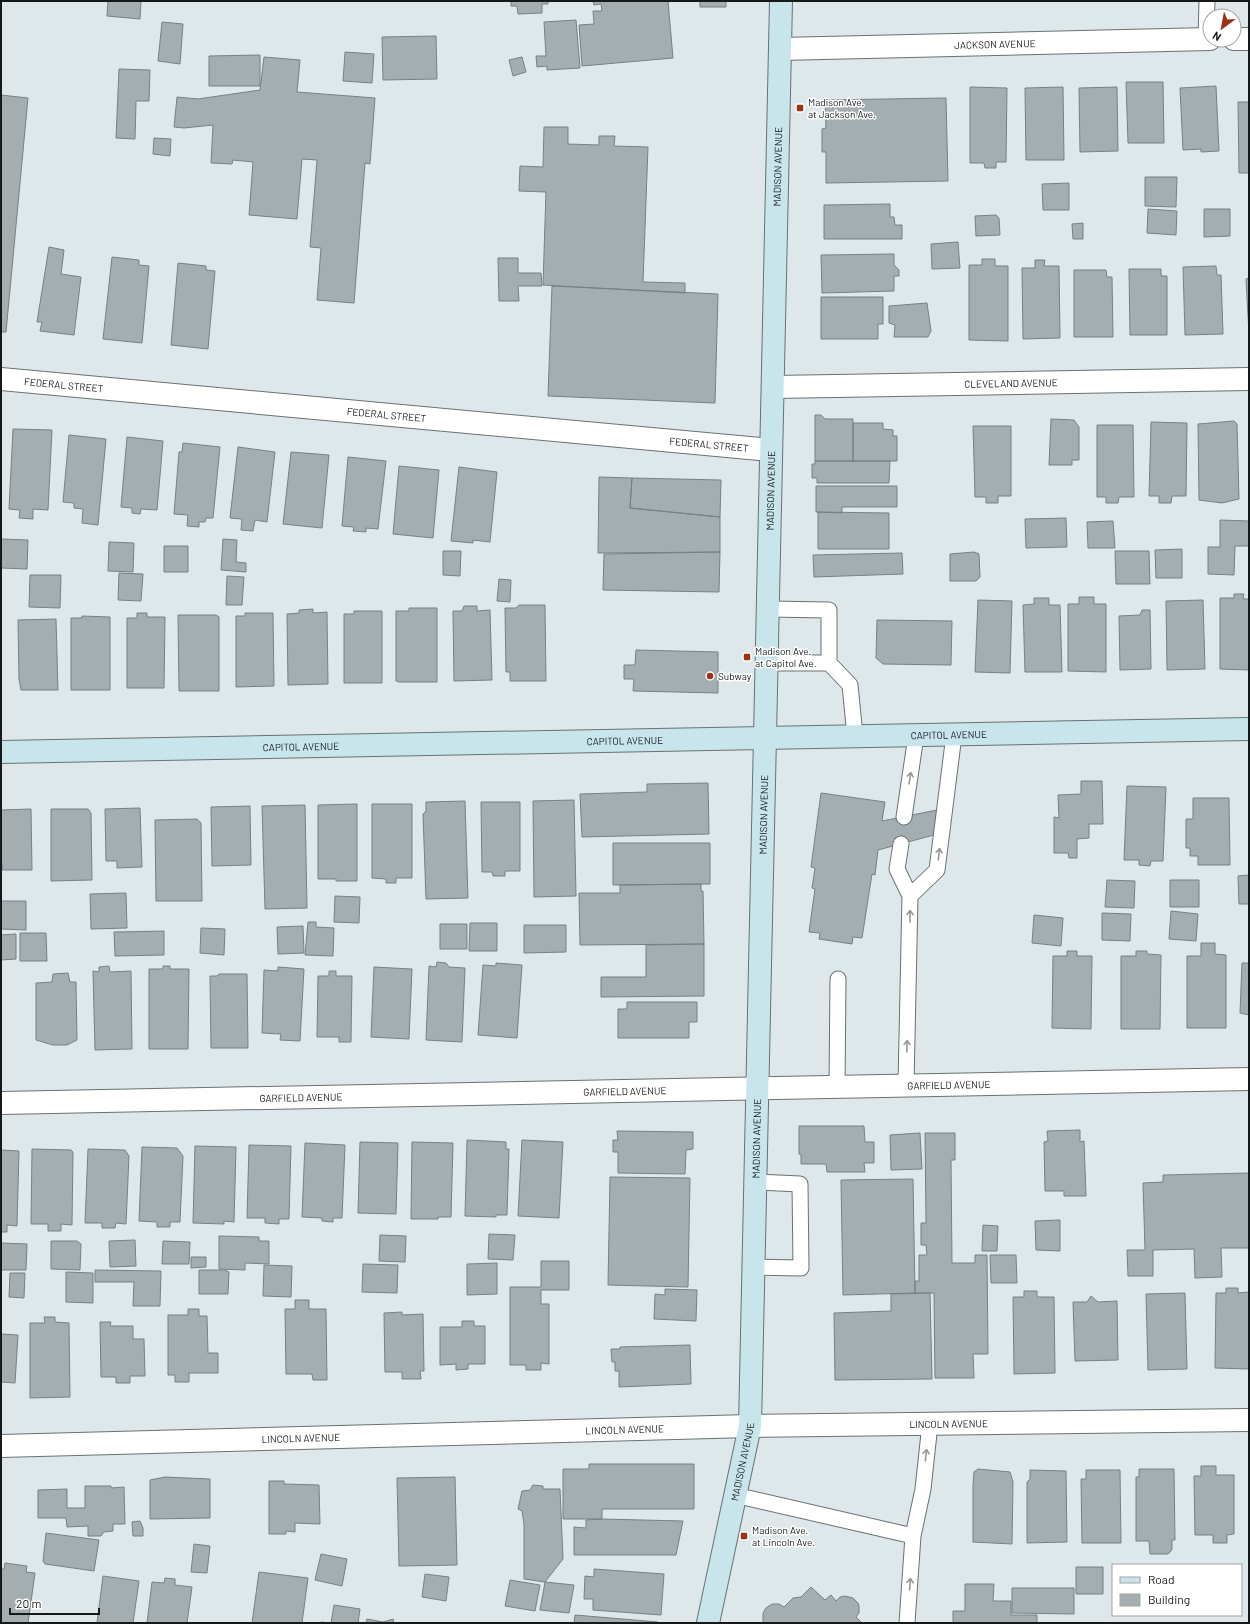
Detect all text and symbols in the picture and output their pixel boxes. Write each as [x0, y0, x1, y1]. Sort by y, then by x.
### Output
north arrow [1202, 8, 1242, 48]
text: N [1210, 29, 1223, 44]
street label: JACKSON AVENUE [954, 37, 1036, 51]
place label: Madison Ave. at Jackson Ave. [808, 96, 876, 120]
marker: Madison Ave. at Jackson Ave. [795, 103, 805, 113]
street label: MADISON AVENUE [771, 127, 784, 207]
street label: FEDERAL STREET [24, 375, 104, 394]
street label: CLEVELAND AVENUE [964, 376, 1058, 390]
street label: FEDERAL STREET [346, 405, 427, 424]
street label: FEDERAL STREET [669, 435, 749, 454]
street label: MADISON AVENUE [763, 451, 777, 531]
place label: Madison Ave. at Capitol Ave. [755, 645, 816, 669]
marker: Madison Ave. at Capitol Ave. [742, 652, 752, 662]
place label: Subway [718, 670, 752, 682]
marker: Subway [705, 671, 715, 681]
street label: CAPITOL AVENUE [910, 728, 987, 741]
street label: CAPITOL AVENUE [587, 734, 663, 747]
street label: CAPITOL AVENUE [263, 740, 339, 753]
one-way arrow [906, 772, 914, 785]
street label: MADISON AVENUE [756, 775, 770, 854]
one-way arrow [935, 848, 943, 861]
one-way arrow [906, 910, 914, 923]
one-way arrow [903, 1040, 911, 1053]
street label: GARFIELD AVENUE [907, 1078, 991, 1092]
street label: GARFIELD AVENUE [583, 1084, 667, 1098]
street label: GARFIELD AVENUE [259, 1090, 343, 1104]
street label: MADISON AVENUE [749, 1099, 763, 1178]
street label: LINCOLN AVENUE [909, 1417, 988, 1430]
street label: LINCOLN AVENUE [585, 1422, 664, 1436]
street label: MADISON AVENUE [728, 1423, 756, 1502]
street label: LINCOLN AVENUE [261, 1431, 340, 1445]
one-way arrow [923, 1449, 930, 1462]
place label: Madison Ave. at Lincoln Ave. [752, 1524, 815, 1548]
marker: Madison Ave. at Lincoln Ave. [739, 1531, 749, 1541]
legend [1112, 1564, 1242, 1616]
text: Road [1148, 1572, 1175, 1586]
one-way arrow [906, 1578, 913, 1591]
scale bar [10, 1590, 99, 1616]
text: Building [1148, 1592, 1190, 1606]
text: 20 m [16, 1596, 42, 1610]

